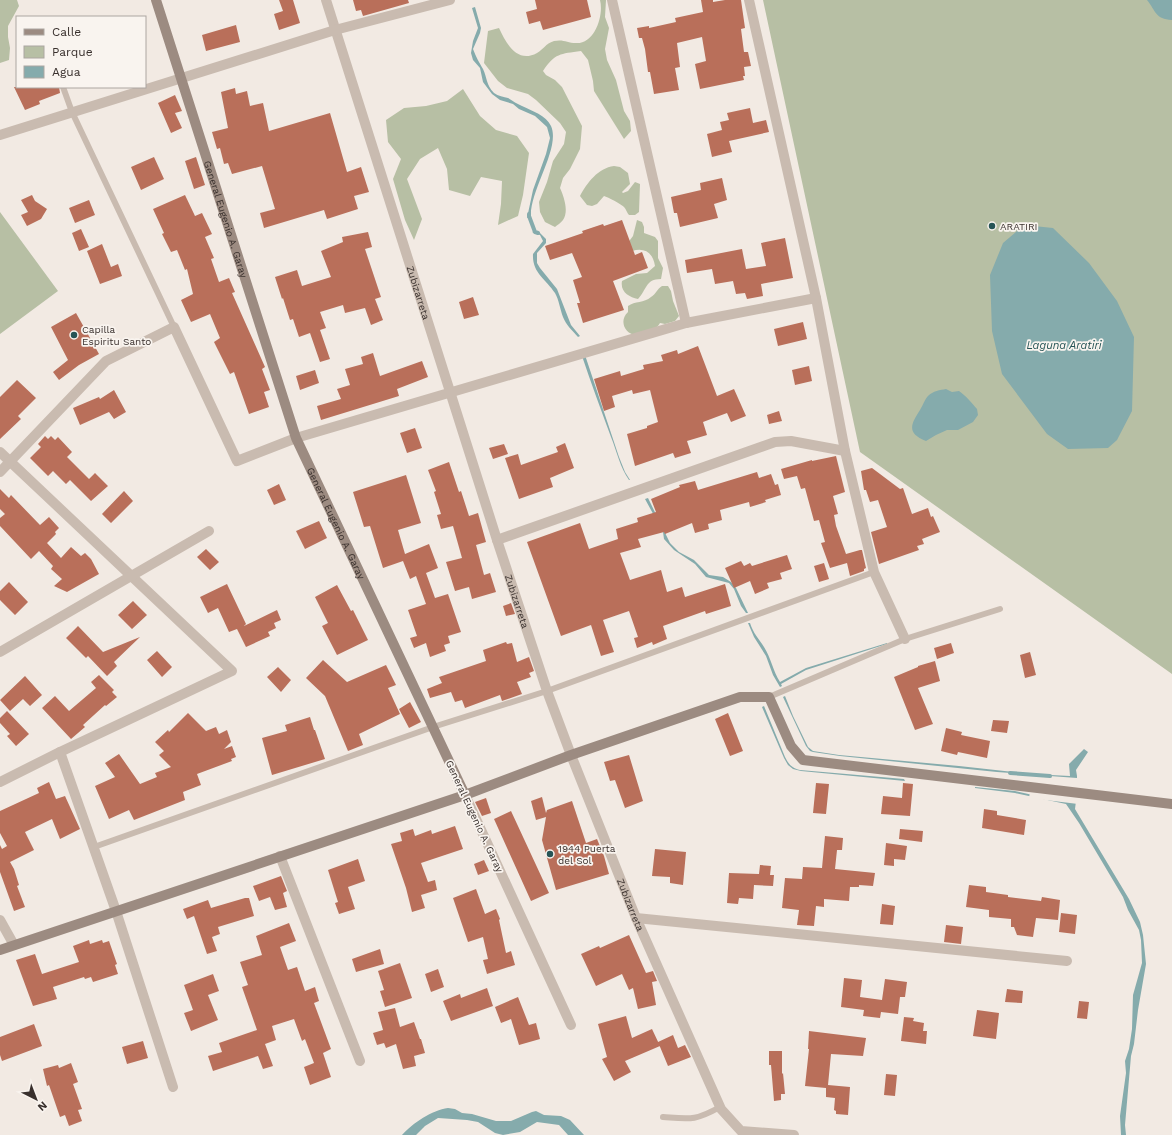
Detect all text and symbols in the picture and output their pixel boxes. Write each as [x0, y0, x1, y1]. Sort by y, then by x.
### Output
legend [16, 16, 146, 88]
text: Calle [52, 25, 81, 39]
text: Parque [52, 45, 93, 59]
text: Agua [52, 65, 81, 79]
street label: General Eugenio A. Garay [202, 159, 250, 280]
marker: ARATIRI [987, 221, 997, 231]
place label: ARATIRI [1000, 221, 1038, 232]
street label: Zubizarreta [405, 265, 432, 321]
place label: Capilla Espiritu Santo [82, 324, 151, 347]
marker: Capilla Espiritu Santo [69, 330, 79, 340]
water label: Laguna Aratiri [1026, 339, 1103, 352]
street label: General Eugenio A. Garay [305, 466, 367, 582]
street label: Zubizarreta [503, 573, 531, 630]
street label: General Eugenio A. Garay [444, 759, 506, 875]
place label: 1944 Puerta del Sol [558, 843, 616, 866]
marker: 1944 Puerta del Sol [545, 849, 555, 859]
street label: Zubizarreta [615, 877, 646, 933]
north arrow [16, 1079, 56, 1119]
text: N [35, 1099, 50, 1114]

